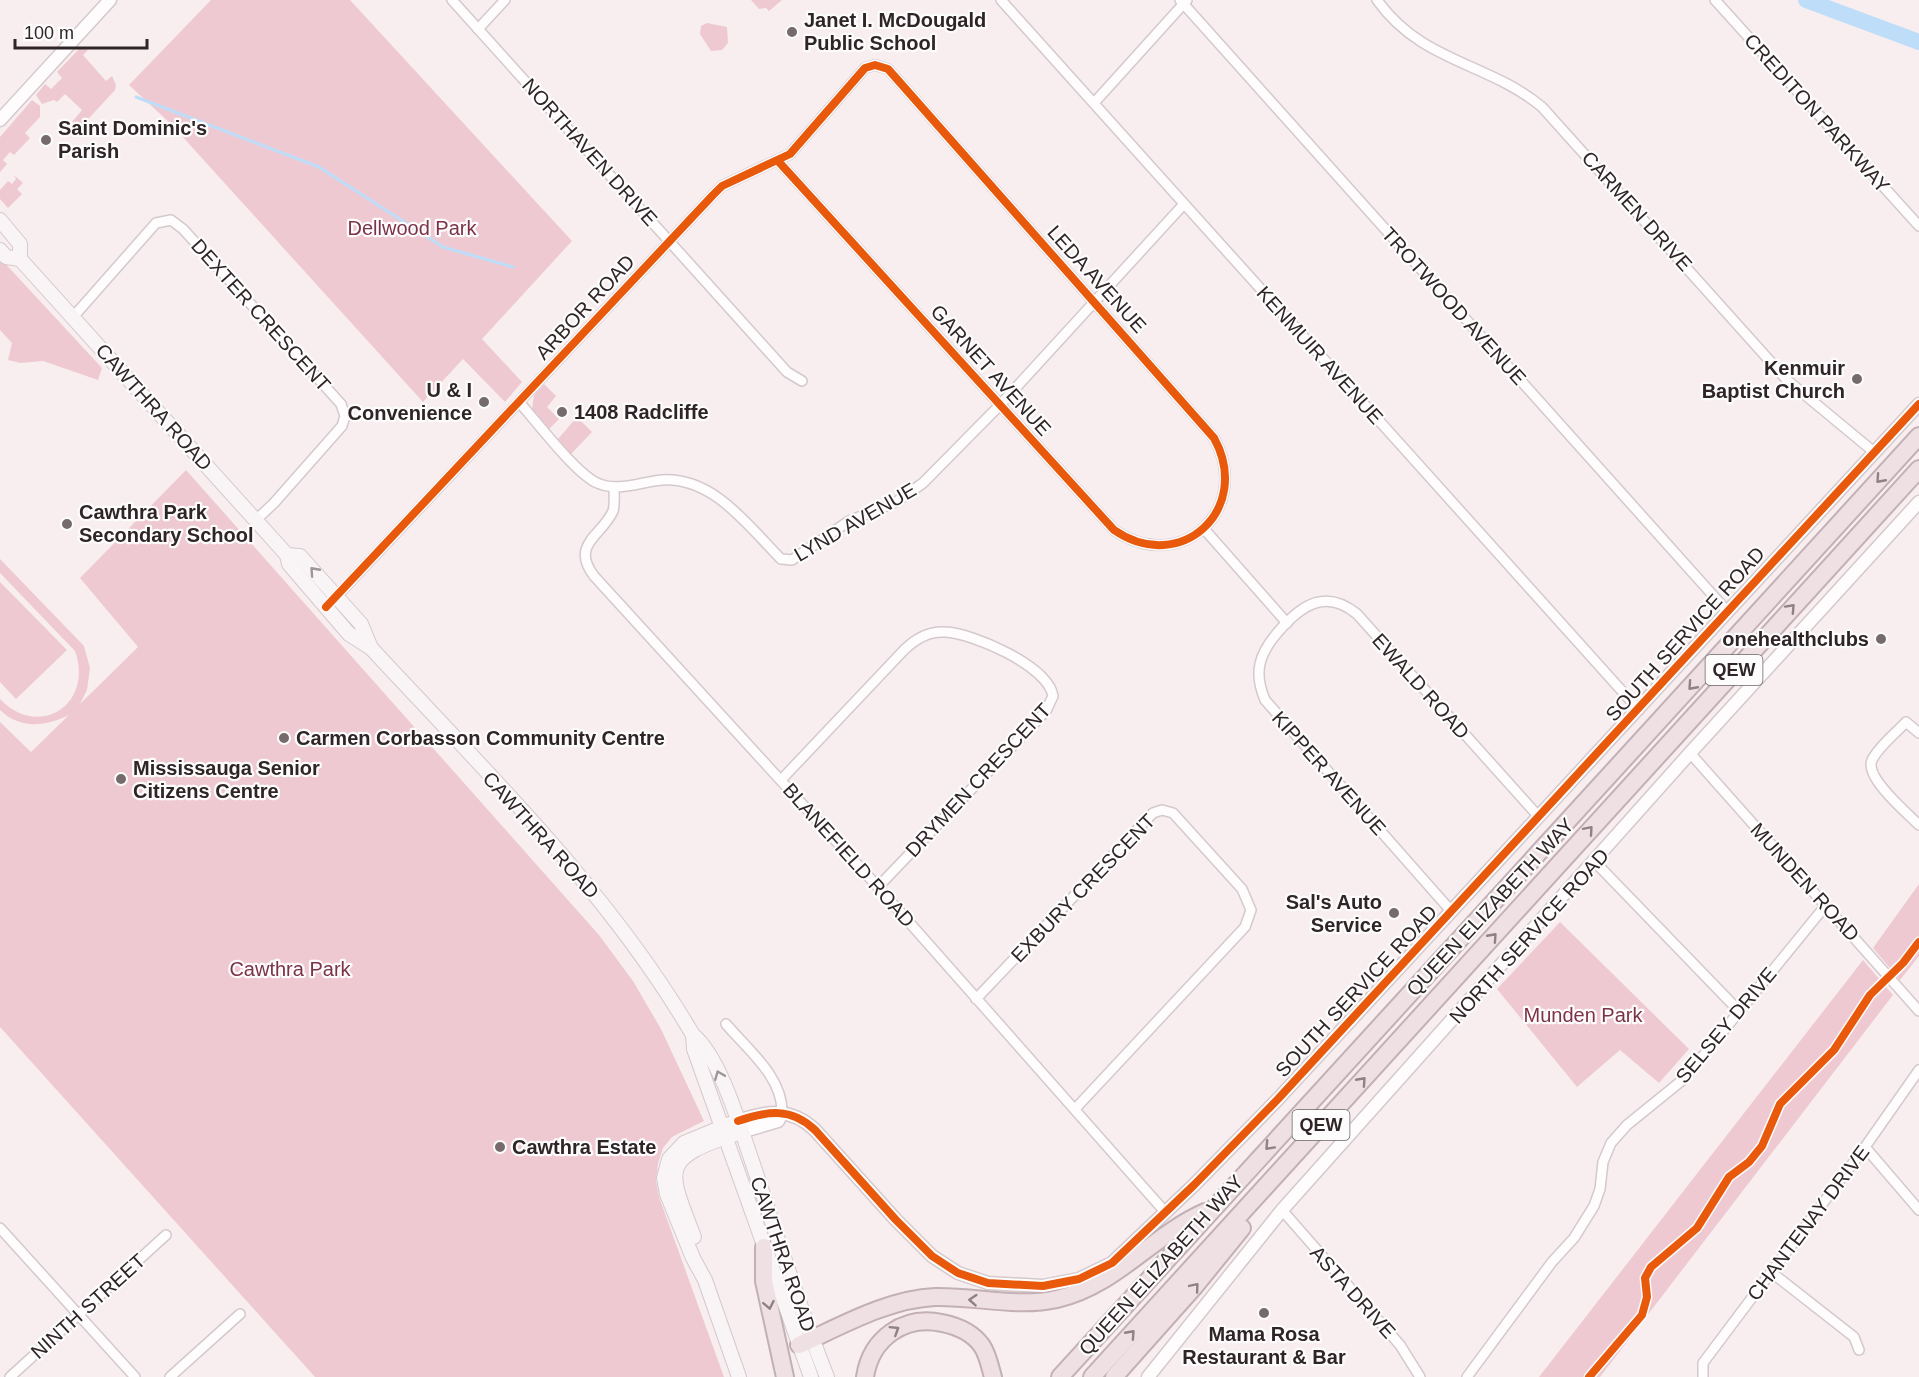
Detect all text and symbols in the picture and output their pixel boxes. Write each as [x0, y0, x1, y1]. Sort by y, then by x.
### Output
place label: Janet I. McDougald Public School [804, 9, 986, 54]
scale bar [15, 12, 147, 50]
text: 100 m [24, 23, 74, 43]
marker: Janet I. McDougald Public School [785, 25, 799, 39]
street label: CREDITON PARKWAY [1740, 29, 1894, 197]
street label: NORTHAVEN DRIVE [518, 74, 662, 230]
place label: Saint Dominic's Parish [58, 117, 207, 162]
marker: Saint Dominic's Parish [39, 133, 53, 147]
street label: CARMEN DRIVE [1578, 147, 1696, 275]
park label: Dellwood Park [348, 217, 477, 239]
street label: LEDA AVENUE [1043, 221, 1151, 337]
street label: TROTWOOD AVENUE [1378, 223, 1530, 389]
street label: DEXTER CRESCENT [187, 235, 335, 395]
street label: ARBOR ROAD [531, 250, 639, 364]
street label: KENMUIR AVENUE [1252, 282, 1388, 428]
street label: GARNET AVENUE [927, 300, 1055, 440]
street label: CAWTHRA ROAD [91, 339, 217, 475]
place label: Kenmuir Baptist Church [1702, 357, 1845, 402]
marker: Kenmuir Baptist Church [1850, 372, 1864, 386]
place label: U & I Convenience [348, 379, 472, 424]
marker: U & I Convenience [477, 395, 491, 409]
place label: 1408 Radcliffe [574, 401, 709, 423]
marker: 1408 Radcliffe [555, 405, 569, 419]
one-way arrow [1876, 472, 1887, 483]
street label: LYND AVENUE [790, 478, 920, 566]
place label: Cawthra Park Secondary School [79, 501, 254, 546]
marker: Cawthra Park Secondary School [60, 517, 74, 531]
street label: SOUTH SERVICE ROAD [1601, 543, 1769, 725]
one-way arrow [310, 567, 321, 578]
one-way arrow [1784, 604, 1795, 615]
place label: onehealthclubs [1722, 628, 1869, 650]
street label: EWALD ROAD [1368, 629, 1474, 743]
marker: onehealthclubs [1874, 632, 1888, 646]
road number: QEW [1706, 655, 1762, 685]
one-way arrow [1688, 679, 1699, 689]
street label: DRYMEN CRESCENT [901, 699, 1055, 861]
street label: KIPPER AVENUE [1268, 707, 1390, 839]
place label: Carmen Corbasson Community Centre [296, 727, 665, 749]
marker: Carmen Corbasson Community Centre [277, 731, 291, 745]
place label: Mississauga Senior Citizens Centre [133, 757, 320, 802]
street label: CAWTHRA ROAD [478, 767, 604, 903]
marker: Mississauga Senior Citizens Centre [114, 772, 128, 786]
street label: BLANEFIELD ROAD [779, 779, 919, 931]
street label: EXBURY CRESCENT [1007, 809, 1159, 967]
street label: QUEEN ELIZABETH WAY [1402, 814, 1578, 1000]
street label: MUNDEN ROAD [1746, 818, 1864, 946]
one-way arrow [1582, 826, 1593, 837]
street label: NORTH SERVICE ROAD [1445, 844, 1613, 1028]
place label: Sal's Auto Service [1286, 891, 1382, 936]
street label: SOUTH SERVICE ROAD [1271, 901, 1441, 1081]
marker: Sal's Auto Service [1387, 906, 1401, 920]
one-way arrow [1486, 933, 1497, 944]
park label: Cawthra Park [229, 958, 352, 980]
street label: SELSEY DRIVE [1671, 963, 1781, 1087]
park label: Munden Park [1524, 1004, 1643, 1026]
one-way arrow [714, 1071, 726, 1082]
one-way arrow [1355, 1077, 1366, 1088]
road number: QEW [1292, 1110, 1350, 1140]
place label: Cawthra Estate [512, 1136, 657, 1158]
one-way arrow [1266, 1139, 1277, 1150]
marker: Cawthra Estate [493, 1140, 507, 1154]
street label: CHANTENAY DRIVE [1743, 1141, 1873, 1305]
street label: QUEEN ELIZABETH WAY [1074, 1171, 1248, 1359]
street label: CAWTHRA ROAD [746, 1174, 820, 1334]
street label: ASTA DRIVE [1306, 1241, 1400, 1343]
street label: NINTH STREET [27, 1249, 149, 1363]
one-way arrow [1188, 1283, 1199, 1294]
one-way arrow [968, 1294, 977, 1307]
one-way arrow [762, 1300, 775, 1310]
marker: Mama Rosa Restaurant & Bar [1257, 1306, 1271, 1320]
place label: Mama Rosa Restaurant & Bar [1182, 1323, 1346, 1368]
one-way arrow [889, 1325, 899, 1337]
one-way arrow [1124, 1330, 1135, 1340]

